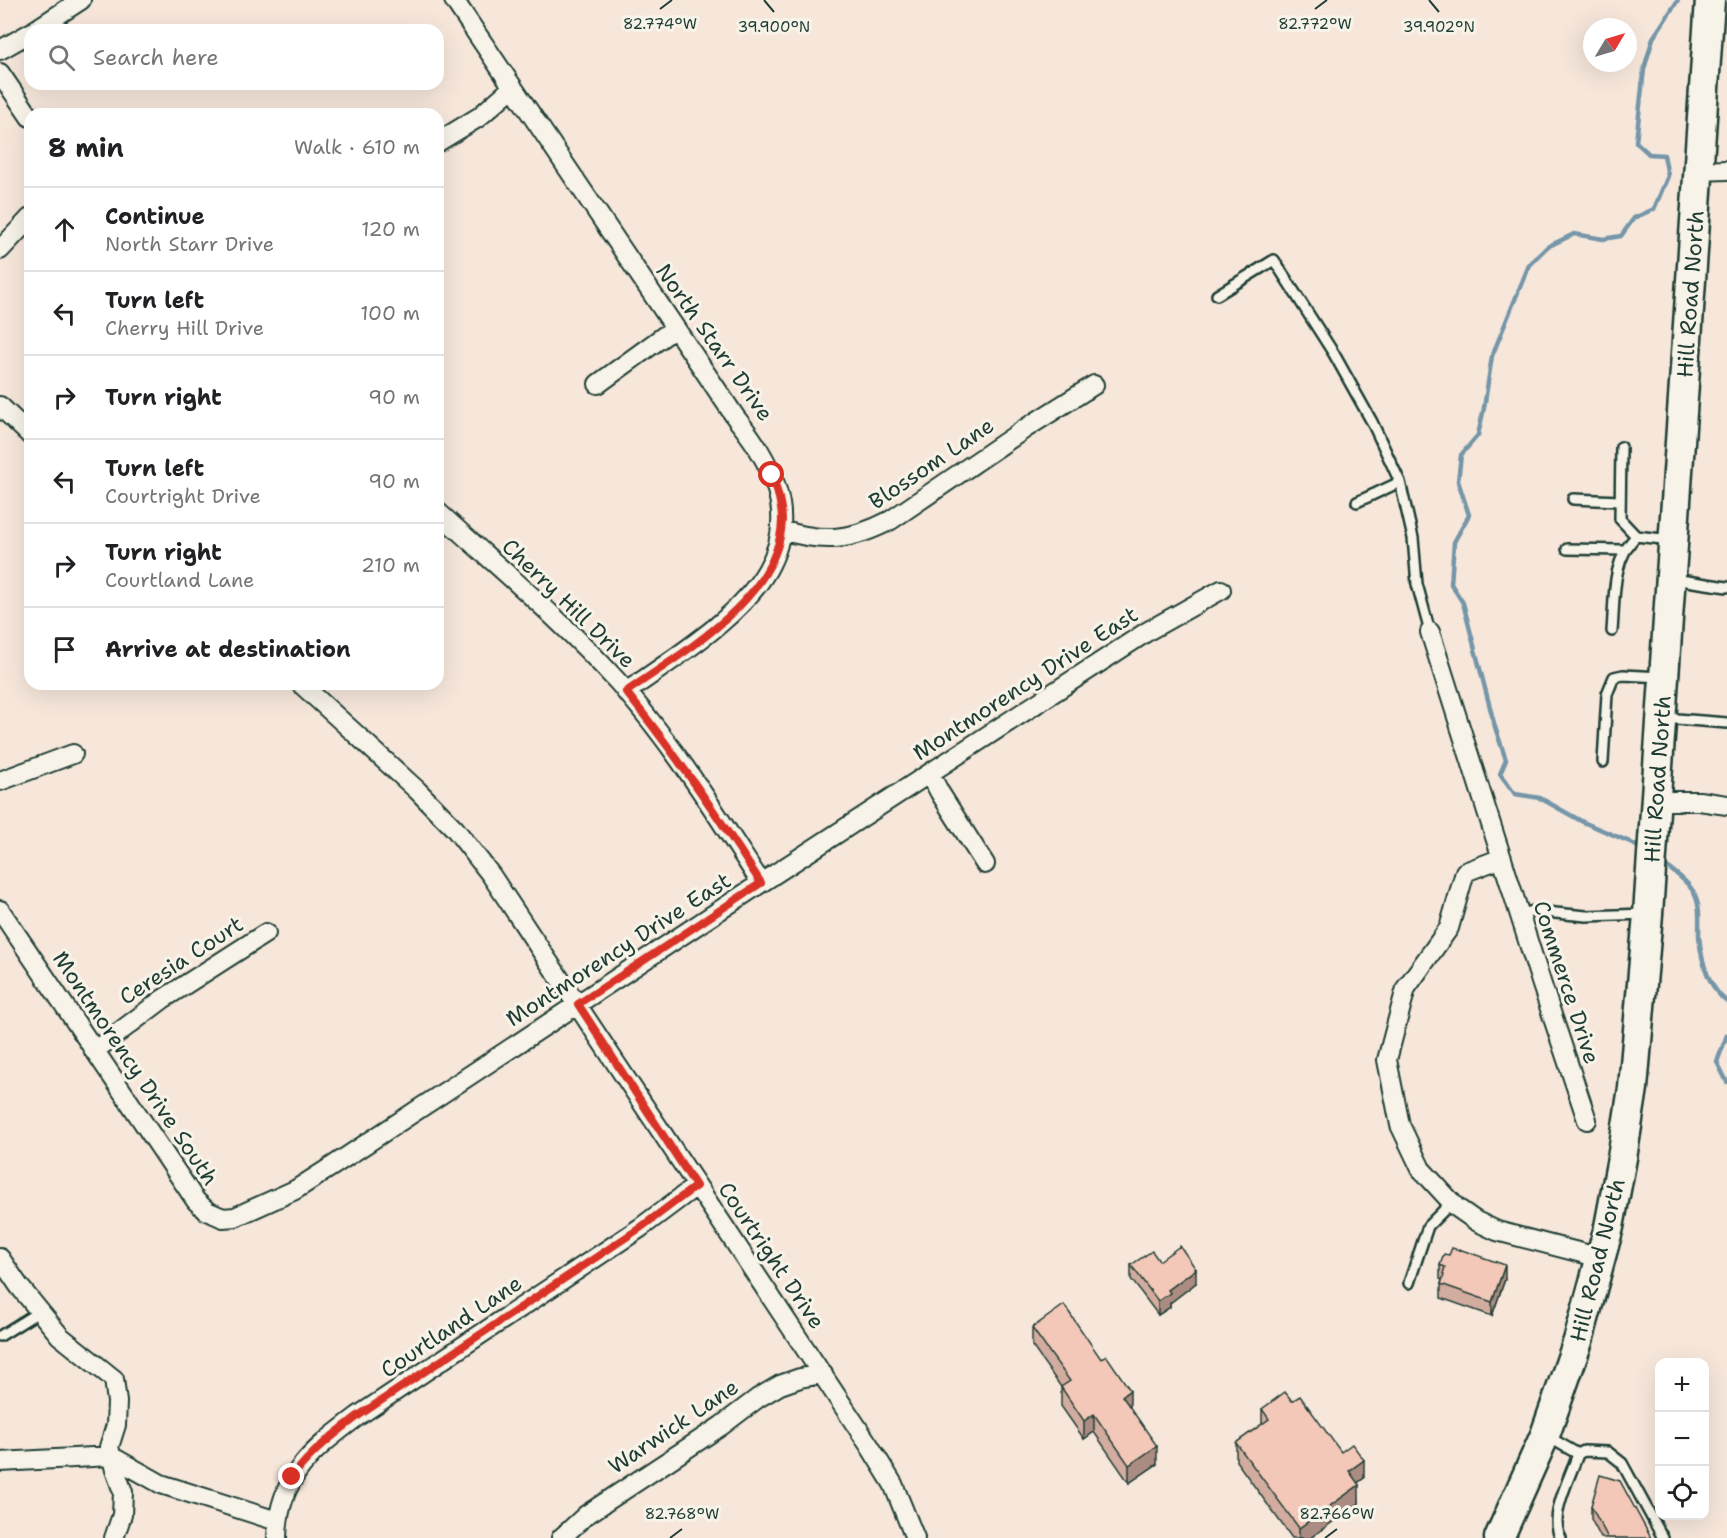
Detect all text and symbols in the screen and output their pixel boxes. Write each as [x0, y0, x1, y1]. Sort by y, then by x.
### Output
text: 82.774°W [623, 14, 697, 34]
text: 82.772°W [1278, 14, 1352, 34]
text: 39.900°N [738, 17, 810, 37]
text: 39.902°N [1403, 17, 1475, 37]
north arrow [1583, 18, 1637, 72]
search box [24, 24, 444, 90]
icon: search [45, 41, 78, 74]
text: Search here [93, 43, 219, 72]
text: 8 min [48, 130, 124, 165]
text: Walk · 610 m [294, 134, 420, 160]
text: Continue [105, 202, 205, 231]
street label: Hill Road North [1670, 209, 1711, 379]
icon: ahead [48, 213, 81, 246]
text: 120 m [361, 216, 420, 242]
text: North Starr Drive [105, 231, 274, 257]
street label: North Starr Drive [649, 258, 780, 427]
text: Turn left [105, 286, 204, 315]
icon: left [48, 297, 81, 330]
text: 100 m [360, 300, 420, 326]
text: Cherry Hill Drive [105, 315, 264, 341]
icon: right [48, 381, 81, 414]
text: Turn right [105, 383, 222, 412]
text: 90 m [368, 384, 420, 410]
street label: Blossom Lane [863, 411, 999, 516]
text: Turn left [105, 454, 204, 483]
route start [758, 461, 784, 487]
icon: left [48, 465, 81, 498]
text: 90 m [368, 468, 420, 494]
text: Courtright Drive [105, 483, 261, 509]
street label: Cherry Hill Drive [496, 532, 642, 675]
text: Turn right [105, 538, 222, 567]
icon: right [48, 549, 81, 582]
text: 210 m [361, 552, 420, 578]
text: Courtland Lane [105, 567, 254, 593]
street label: Montmorency Drive East [907, 600, 1143, 767]
icon: arrive [48, 633, 81, 666]
text: Arrive at destination [105, 635, 351, 664]
street label: Hill Road North [1637, 694, 1678, 864]
street label: Montmorency Drive East [500, 866, 736, 1033]
street label: Commerce Drive [1526, 897, 1607, 1067]
street label: Ceresia Court [114, 910, 249, 1011]
street label: Montmorency Drive South [46, 946, 225, 1191]
street label: Hill Road North [1563, 1175, 1632, 1345]
street label: Courtright Drive [712, 1176, 832, 1334]
street label: Courtland Lane [375, 1268, 528, 1384]
map controls [1655, 1358, 1709, 1520]
button: + [1655, 1358, 1709, 1412]
street label: Warwick Lane [603, 1372, 744, 1481]
button: − [1655, 1412, 1709, 1466]
route end [278, 1463, 304, 1489]
button: locate [1655, 1466, 1709, 1520]
text: 82.768°W [645, 1504, 719, 1524]
text: 82.766°W [1300, 1504, 1374, 1524]

